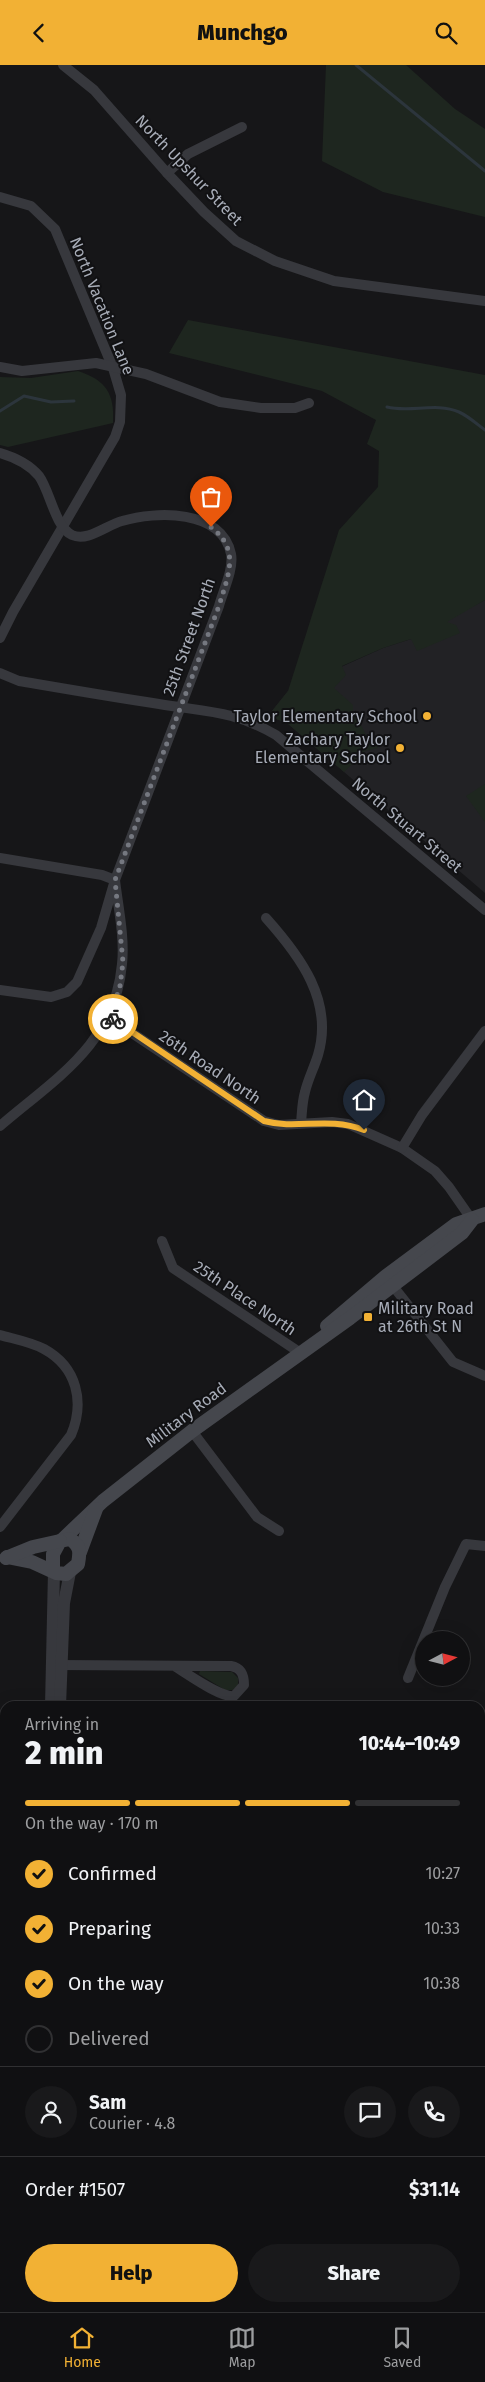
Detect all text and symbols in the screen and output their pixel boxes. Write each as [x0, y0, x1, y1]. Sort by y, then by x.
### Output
icon: back [25, 19, 53, 47]
text: Munchgo [197, 19, 288, 46]
icon: search [432, 19, 460, 47]
street label: North Upshur Street [131, 111, 247, 229]
street label: North Vacation Lane [66, 234, 138, 378]
pin [190, 476, 232, 527]
icon: bag [197, 483, 225, 511]
street label: 25th Street North [159, 575, 219, 699]
place label: Taylor Elementary School [233, 707, 417, 726]
marker: Taylor Elementary School [421, 710, 433, 722]
place label: Zachary Taylor Elementary School [255, 730, 391, 767]
marker: Zachary Taylor Elementary School [394, 742, 406, 754]
street label: North Stuart Street [348, 773, 466, 877]
courier [88, 994, 138, 1044]
icon: bike [99, 1005, 127, 1033]
street label: 26th Road North [156, 1026, 264, 1108]
pin [343, 1079, 385, 1130]
icon: home [350, 1086, 378, 1114]
street label: 25th Place North [190, 1257, 300, 1339]
place label: Military Road at 26th St N [378, 1299, 474, 1336]
marker: Military Road at 26th St N [362, 1311, 374, 1323]
street label: Military Road [142, 1379, 230, 1451]
north arrow [415, 1631, 470, 1686]
map controls [415, 1631, 470, 1686]
text: Arriving in [25, 1715, 99, 1734]
text: 10:44–10:49 [359, 1732, 460, 1755]
text: 2 min [25, 1734, 103, 1772]
text: On the way · 170 m [25, 1814, 158, 1833]
icon: check [25, 1860, 53, 1888]
text: Confirmed [68, 1862, 157, 1885]
text: 10:27 [425, 1864, 460, 1883]
icon: check [25, 1915, 53, 1943]
text: Preparing [68, 1917, 151, 1940]
text: 10:33 [424, 1919, 460, 1938]
icon: check [25, 1970, 53, 1998]
text: On the way [68, 1972, 164, 1995]
text: 10:38 [423, 1974, 460, 1993]
text: Delivered [68, 2027, 150, 2050]
button: person [25, 2086, 77, 2138]
button: chat [344, 2086, 396, 2138]
button: phone [408, 2086, 460, 2138]
text: Sam [89, 2091, 126, 2114]
text: Courier · 4.8 [89, 2114, 175, 2133]
text: Order #1507 [25, 2178, 125, 2201]
text: $31.14 [409, 2178, 460, 2201]
button: Help [25, 2244, 238, 2302]
button: Share [248, 2244, 460, 2302]
tab: Home [64, 2324, 101, 2371]
tab: Map [228, 2324, 256, 2371]
tab: Saved [383, 2324, 421, 2371]

